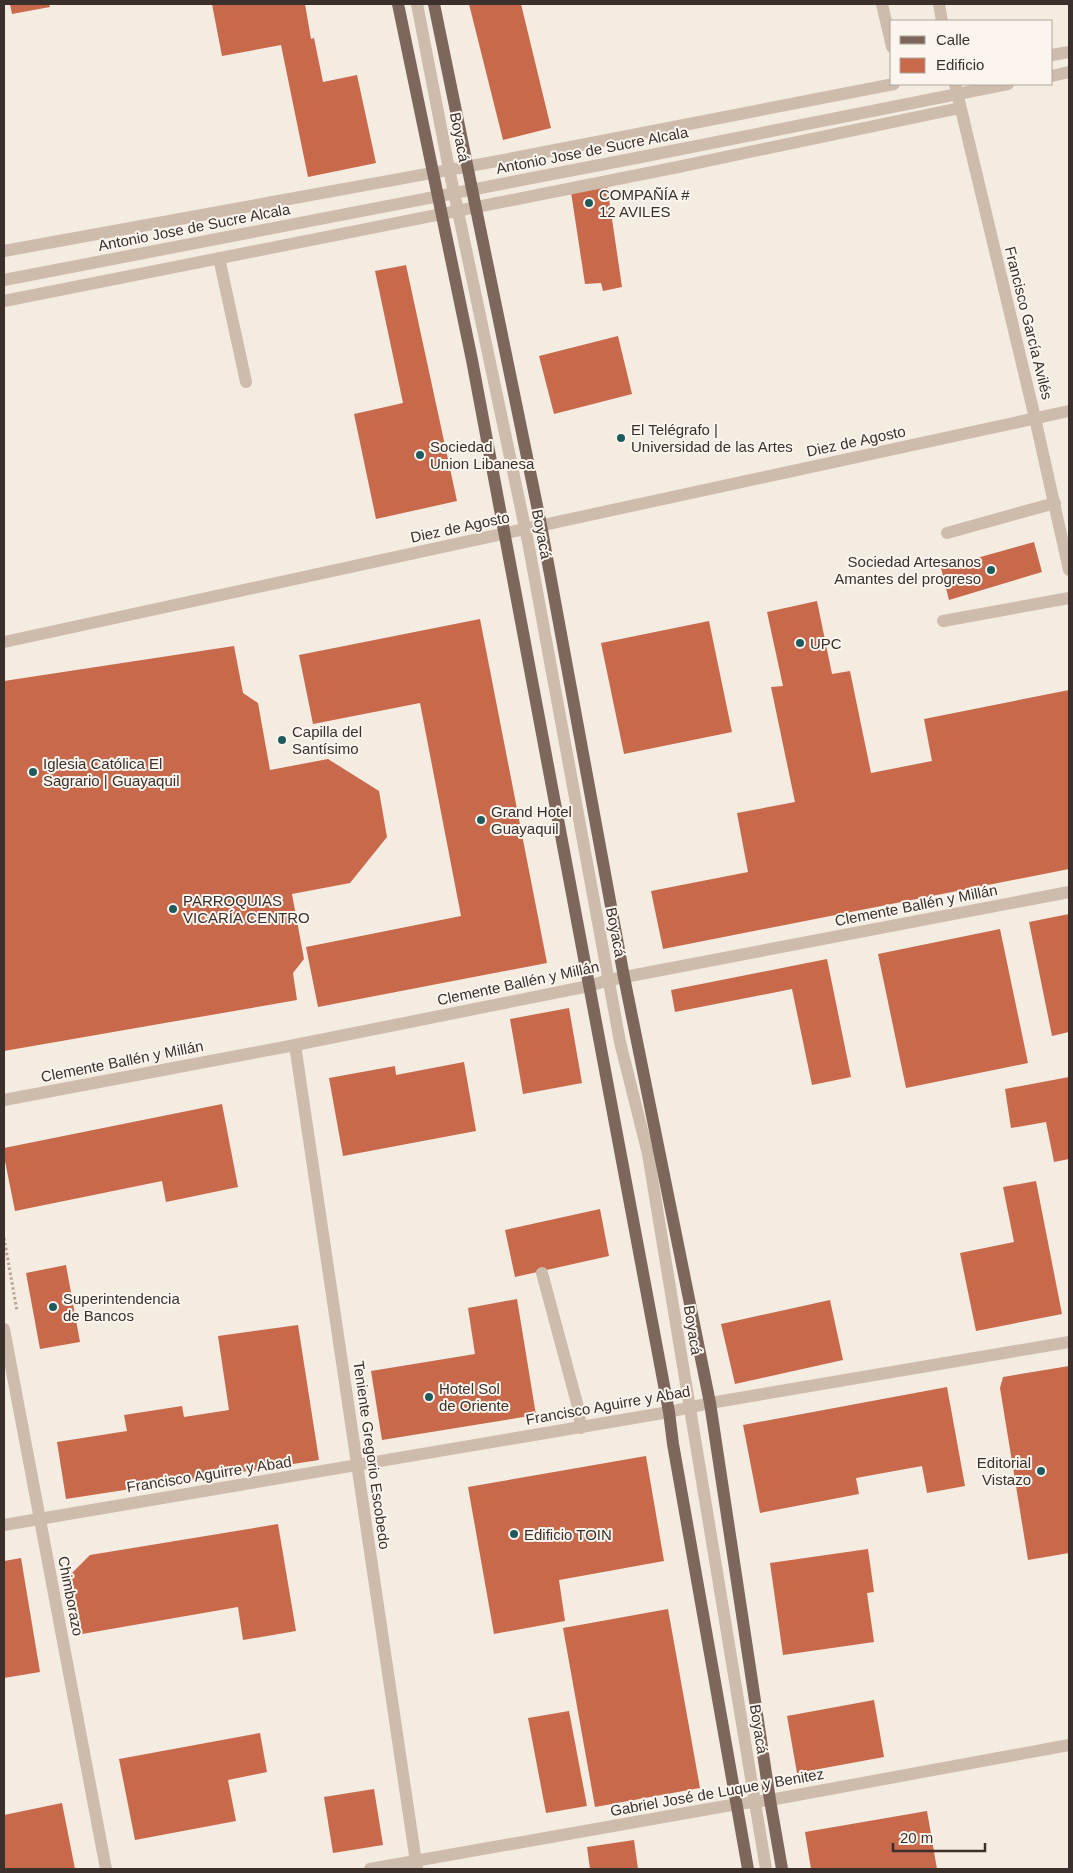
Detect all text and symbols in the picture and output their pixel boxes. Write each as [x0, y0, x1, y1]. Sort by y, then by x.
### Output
legend [890, 20, 1053, 85]
text: Calle [936, 31, 970, 48]
text: Edificio [936, 56, 984, 73]
street label: Boyacá [447, 111, 473, 164]
street label: Antonio Jose de Sucre Alcala [495, 123, 690, 177]
place label: COMPAÑÍA # 12 AVILES [599, 186, 690, 220]
marker: COMPAÑÍA # 12 AVILES [583, 197, 595, 209]
street label: Antonio Jose de Sucre Alcala [97, 200, 292, 254]
street label: Francisco García Avilés [1002, 245, 1056, 401]
place label: El Telégrafo | Universidad de las Artes [631, 421, 793, 455]
street label: Diez de Agosto [805, 422, 907, 460]
marker: El Telégrafo | Universidad de las Artes [615, 432, 627, 444]
place label: Sociedad Union Libanesa [430, 438, 535, 472]
marker: Sociedad Union Libanesa [414, 449, 426, 461]
street label: Diez de Agosto [409, 508, 511, 546]
street label: Boyacá [529, 508, 555, 561]
place label: Sociedad Artesanos Amantes del progreso [834, 553, 981, 587]
marker: Sociedad Artesanos Amantes del progreso [985, 564, 997, 576]
place label: UPC [810, 635, 842, 652]
marker: UPC [794, 637, 806, 649]
place label: Capilla del Santísimo [292, 723, 362, 757]
marker: Capilla del Santísimo [276, 734, 288, 746]
place label: Iglesia Católica El Sagrario | Guayaquil [43, 755, 179, 789]
marker: Iglesia Católica El Sagrario | Guayaquil [27, 766, 39, 778]
place label: Grand Hotel Guayaquil [491, 803, 572, 837]
marker: Grand Hotel Guayaquil [475, 814, 487, 826]
street label: Clemente Ballén y Millán [833, 881, 999, 929]
place label: PARROQUIAS VICARÍA CENTRO [183, 892, 310, 926]
marker: PARROQUIAS VICARÍA CENTRO [167, 903, 179, 915]
street label: Boyacá [603, 906, 629, 959]
street label: Clemente Ballén y Millán [435, 958, 601, 1008]
street label: Clemente Ballén y Millán [39, 1037, 205, 1085]
place label: Superintendencia de Bancos [63, 1290, 180, 1324]
marker: Superintendencia de Bancos [47, 1301, 59, 1313]
street label: Boyacá [681, 1304, 705, 1357]
street label: Teniente Gregorio Escobedo [350, 1360, 394, 1550]
place label: Hotel Sol de Oriente [439, 1380, 509, 1414]
street label: Francisco Aguirre y Abad [524, 1382, 692, 1428]
marker: Hotel Sol de Oriente [423, 1391, 435, 1403]
street label: Francisco Aguirre y Abad [125, 1453, 293, 1495]
place label: Editorial Vistazo [977, 1454, 1031, 1488]
marker: Editorial Vistazo [1035, 1465, 1047, 1477]
place label: Edificio TOIN [524, 1526, 612, 1543]
marker: Edificio TOIN [508, 1528, 520, 1540]
street label: Chimborazo [55, 1555, 87, 1637]
street label: Boyacá [747, 1703, 771, 1756]
street label: Gabriel José de Luque y Benitez [609, 1765, 825, 1819]
scale bar [893, 1820, 986, 1852]
text: 20 m [900, 1829, 933, 1846]

